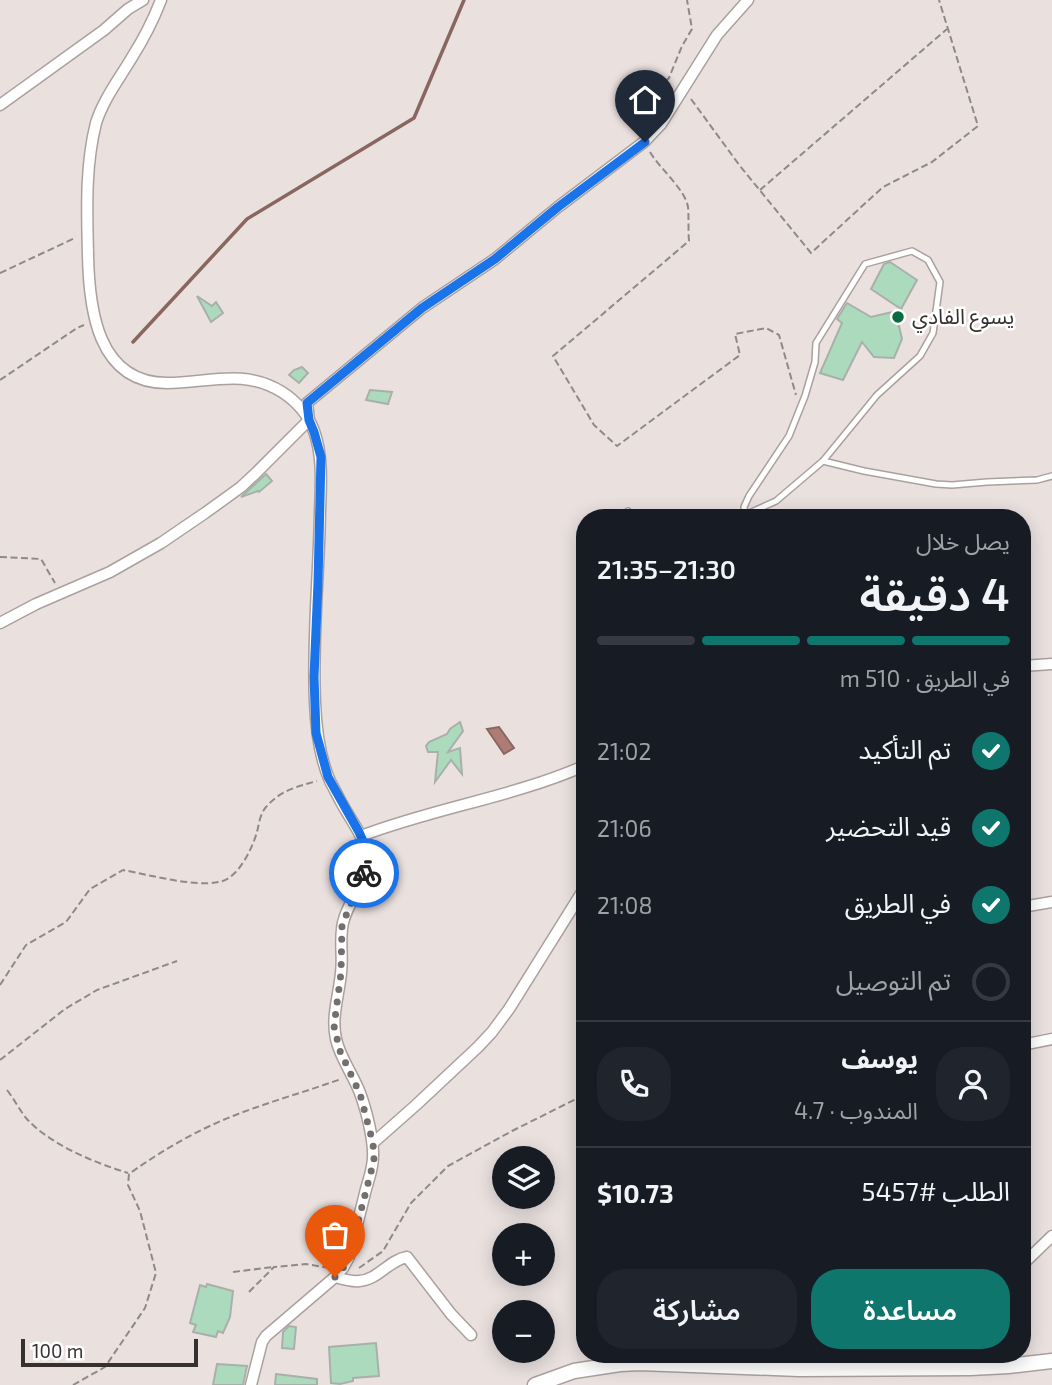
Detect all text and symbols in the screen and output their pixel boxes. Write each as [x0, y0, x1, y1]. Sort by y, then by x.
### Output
pin [615, 70, 675, 142]
icon: home [626, 81, 664, 119]
place label: يسوع الفادي [912, 303, 1014, 333]
marker: يسوع الفادي [890, 309, 906, 325]
text: يصل خلال [916, 527, 1010, 555]
text: 21:30–21:35 [597, 553, 736, 584]
text: 4 دقيقة [859, 565, 1010, 620]
text: في الطريق · 510 m [840, 664, 1010, 692]
icon: check [972, 732, 1010, 770]
text: تم التأكيد [858, 733, 951, 764]
text: 21:02 [597, 737, 651, 765]
icon: check [972, 809, 1010, 847]
text: قيد التحضير [826, 810, 951, 841]
text: 21:06 [597, 814, 652, 842]
courier [329, 838, 399, 908]
icon: bike [345, 854, 383, 892]
icon: check [972, 886, 1010, 924]
text: في الطريق [845, 887, 951, 918]
text: 21:08 [597, 891, 652, 919]
text: تم التوصيل [836, 964, 951, 995]
text: يوسف [841, 1042, 918, 1073]
button: phone [597, 1047, 671, 1121]
button: person [936, 1047, 1010, 1121]
text: المندوب · 4.7 [794, 1096, 918, 1124]
map controls [492, 1146, 555, 1363]
button: layers [492, 1146, 555, 1209]
text: الطلب #5457 [862, 1175, 1010, 1206]
text: $10.73 [597, 1177, 674, 1208]
pin [305, 1205, 365, 1277]
icon: bag [316, 1216, 354, 1254]
button: + [492, 1223, 555, 1286]
button: مشاركة [597, 1269, 797, 1349]
button: مساعدة [811, 1269, 1010, 1349]
button: − [492, 1300, 555, 1363]
scale bar [21, 1336, 198, 1368]
text: 100 m [32, 1339, 83, 1362]

